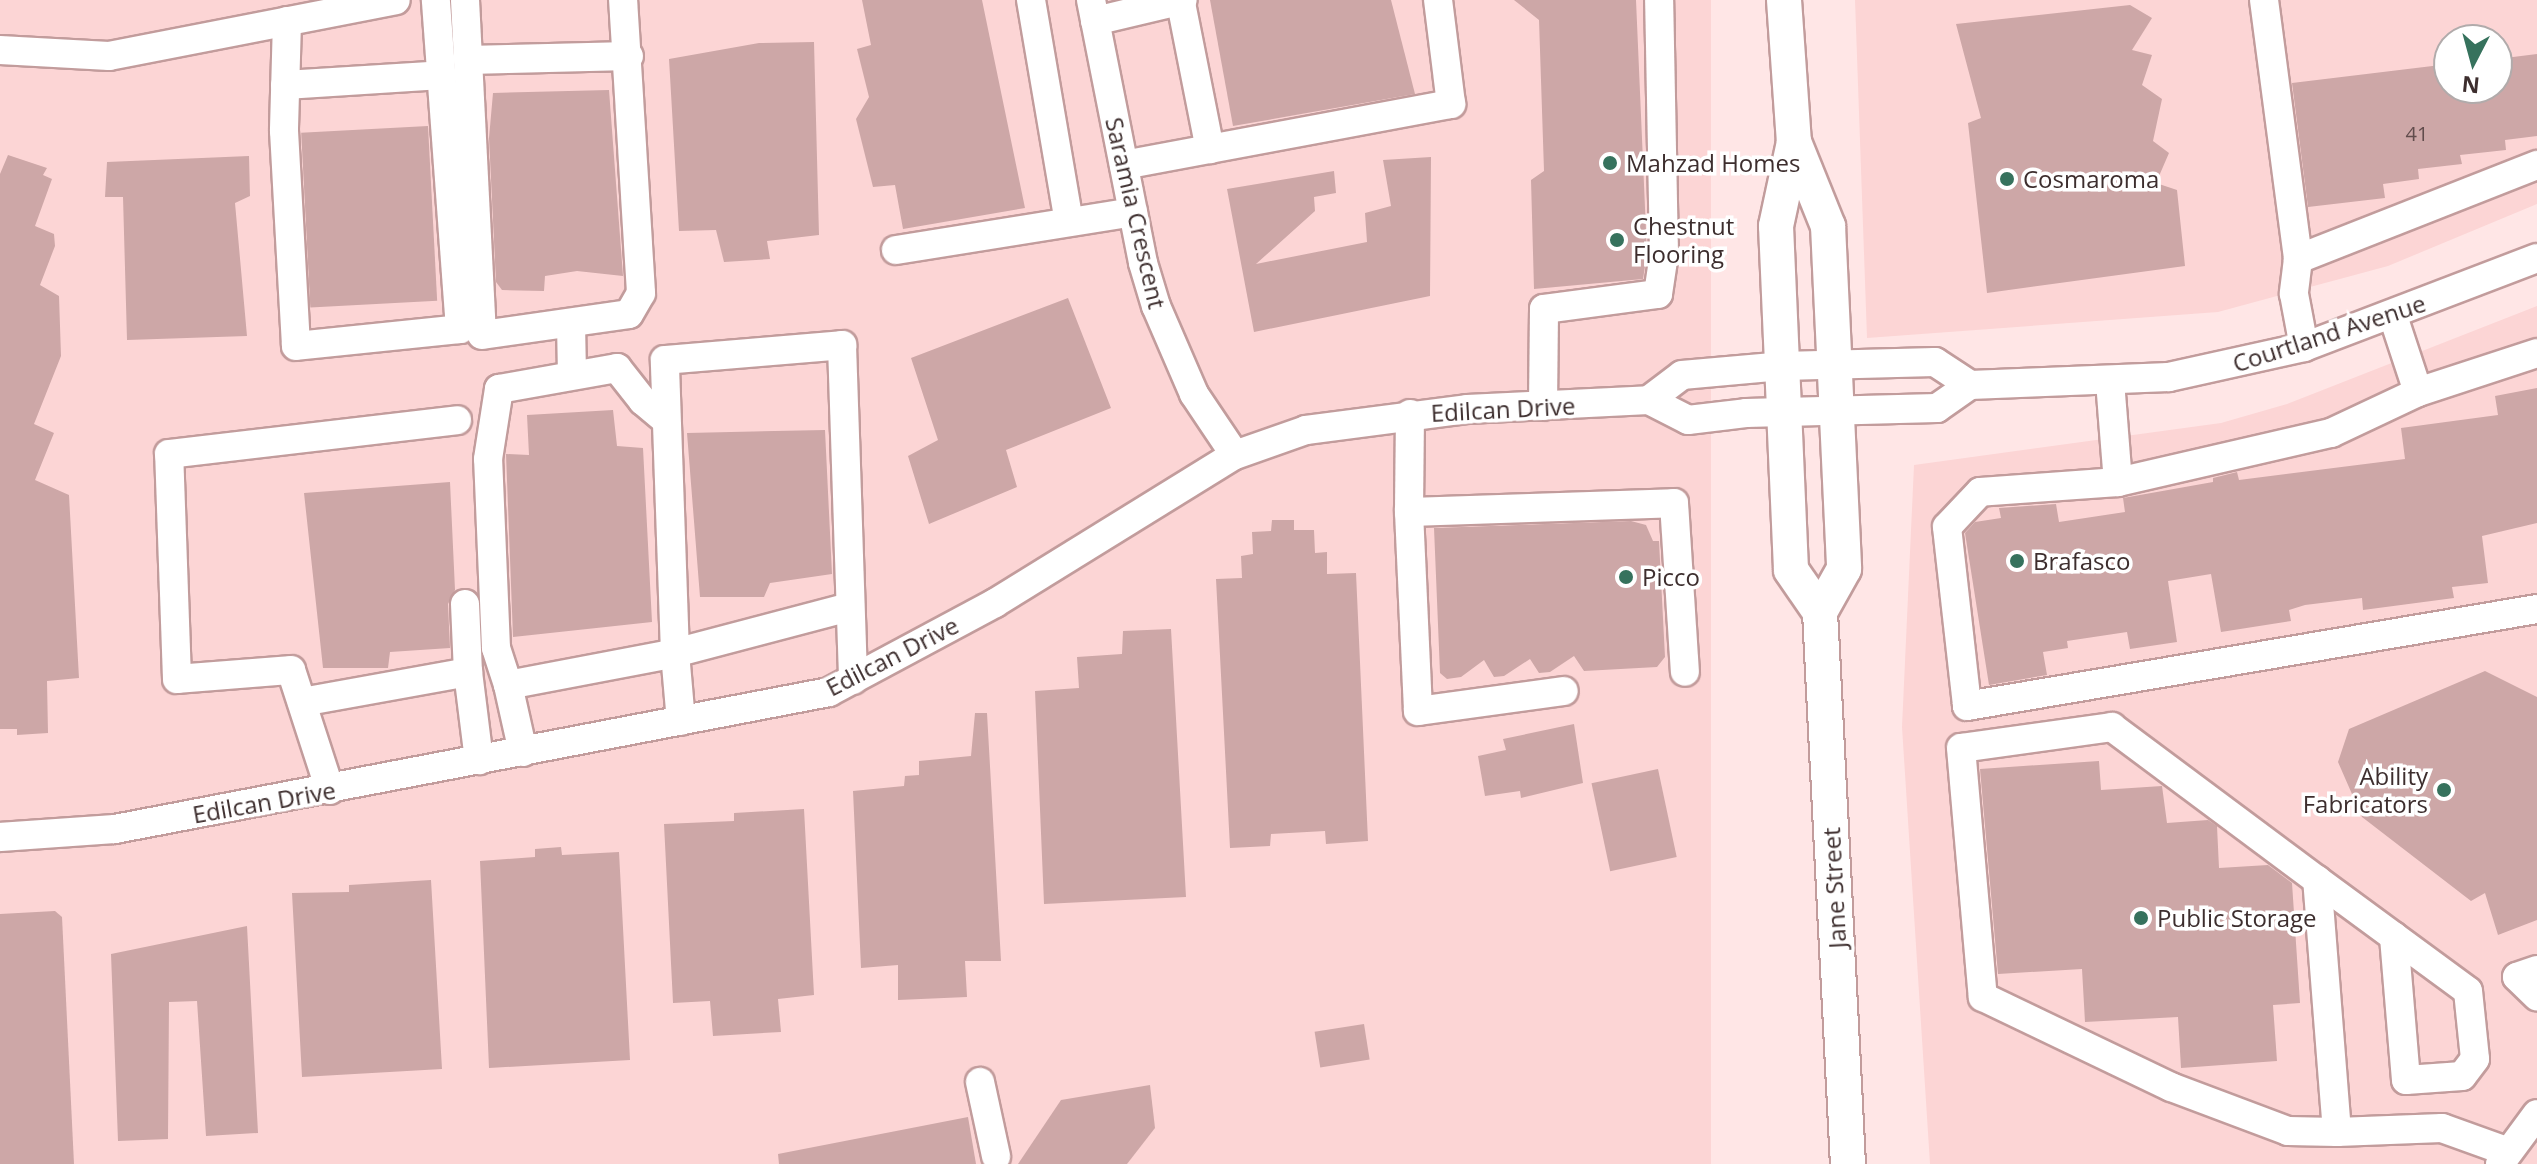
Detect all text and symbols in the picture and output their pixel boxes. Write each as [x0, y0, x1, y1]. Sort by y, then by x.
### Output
north arrow [2433, 24, 2513, 104]
text: N [2460, 70, 2481, 102]
street label: Saramia Crescent [1100, 114, 1172, 312]
house number: 41 [2406, 121, 2428, 145]
place label: Mahzad Homes [1626, 149, 1800, 177]
marker: Mahzad Homes [1601, 154, 1619, 172]
place label: Cosmaroma [2023, 165, 2159, 193]
marker: Cosmaroma [1998, 170, 2016, 188]
place label: Chestnut Flooring [1633, 212, 1734, 268]
marker: Chestnut Flooring [1608, 231, 1626, 249]
street label: Courtland Avenue [2229, 288, 2429, 378]
street label: Edilcan Drive [1430, 391, 1576, 427]
place label: Brafasco [2033, 547, 2130, 575]
marker: Brafasco [2008, 552, 2026, 570]
place label: Picco [1642, 563, 1700, 591]
marker: Picco [1617, 568, 1635, 586]
street label: Edilcan Drive [821, 610, 963, 702]
place label: Ability Fabricators [2303, 762, 2428, 818]
street label: Edilcan Drive [190, 775, 338, 829]
marker: Ability Fabricators [2435, 781, 2453, 799]
street label: Jane Street [1816, 827, 1852, 949]
place label: Public Storage [2157, 904, 2316, 932]
marker: Public Storage [2132, 909, 2150, 927]

